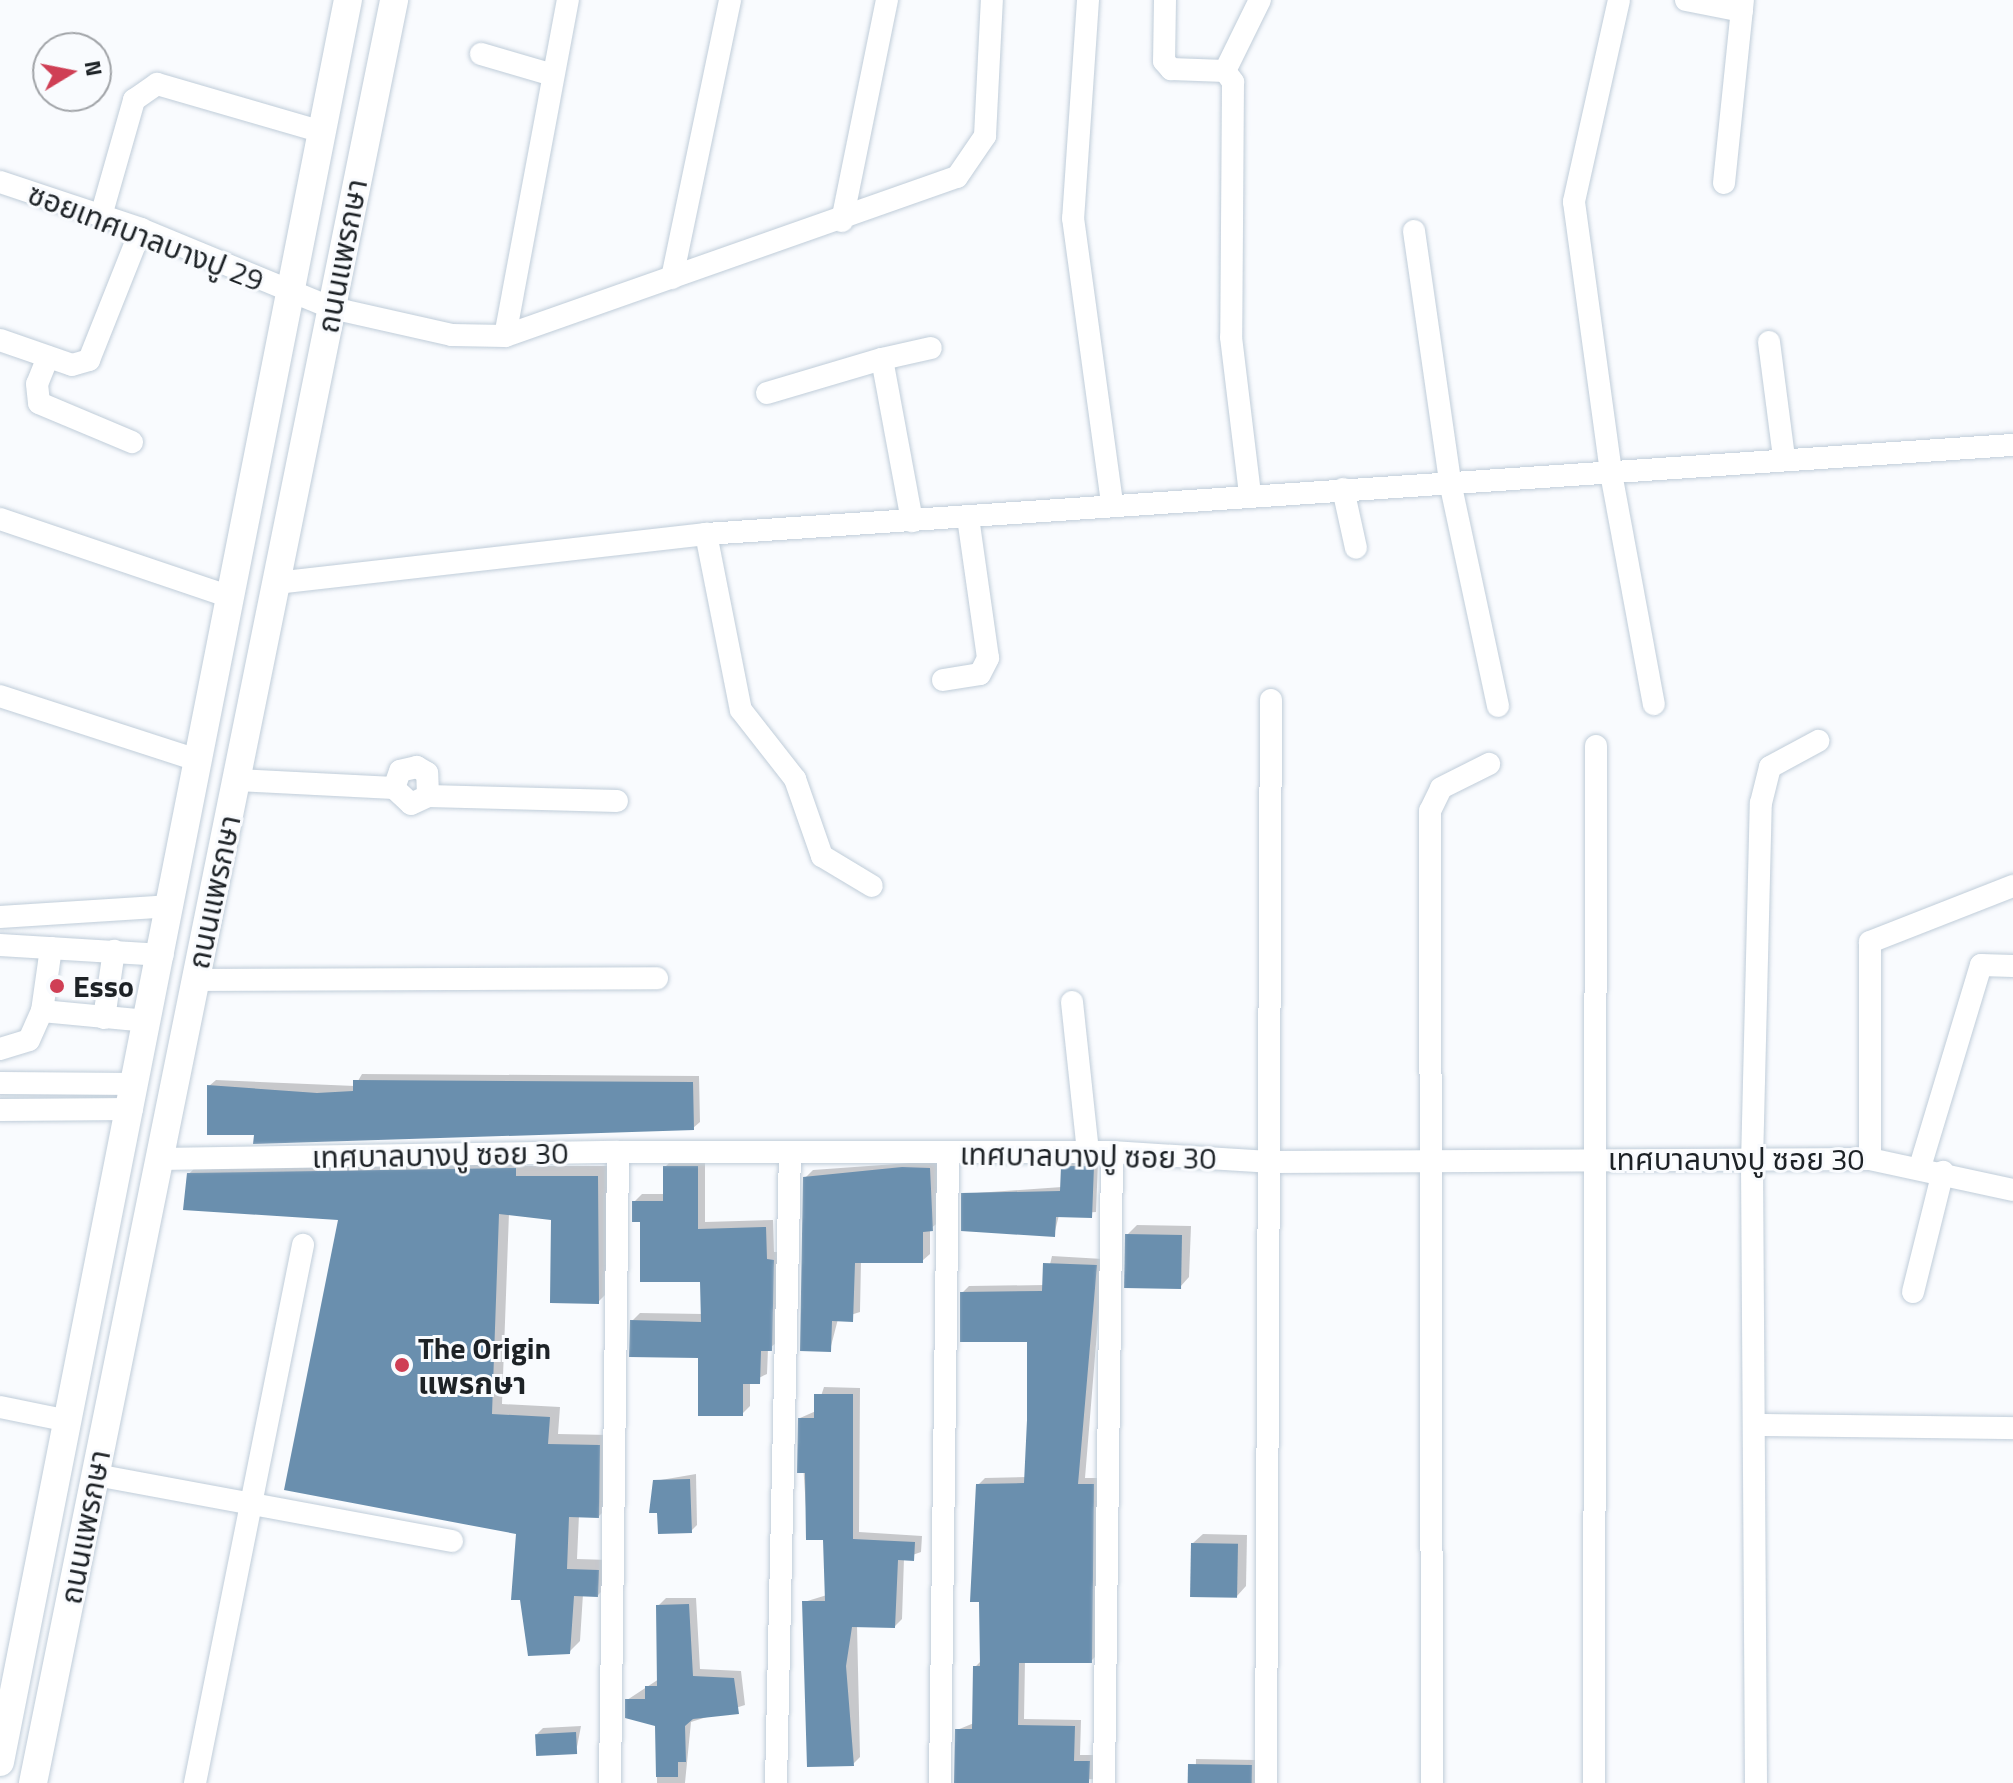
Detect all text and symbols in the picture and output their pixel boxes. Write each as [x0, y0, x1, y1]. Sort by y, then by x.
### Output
north arrow [32, 32, 112, 112]
text: N [76, 58, 112, 79]
street label: ซอยเทศบาลบางปู 29 [23, 175, 269, 299]
street label: ถนนแพรกษา [309, 176, 375, 336]
street label: ถนนแพรกษา [180, 812, 248, 972]
place label: Esso [73, 968, 134, 1004]
marker: Esso [48, 977, 66, 995]
street label: เทศบาลบางปู ซอย 30 [311, 1135, 569, 1175]
street label: เทศบาลบางปู ซอย 30 [959, 1136, 1217, 1176]
street label: เทศบาลบางปู ซอย 30 [1608, 1141, 1864, 1177]
place label: The Origin แพรกษา [418, 1330, 551, 1400]
marker: The Origin แพรกษา [393, 1356, 411, 1374]
street label: ถนนแพรกษา [52, 1447, 118, 1607]

